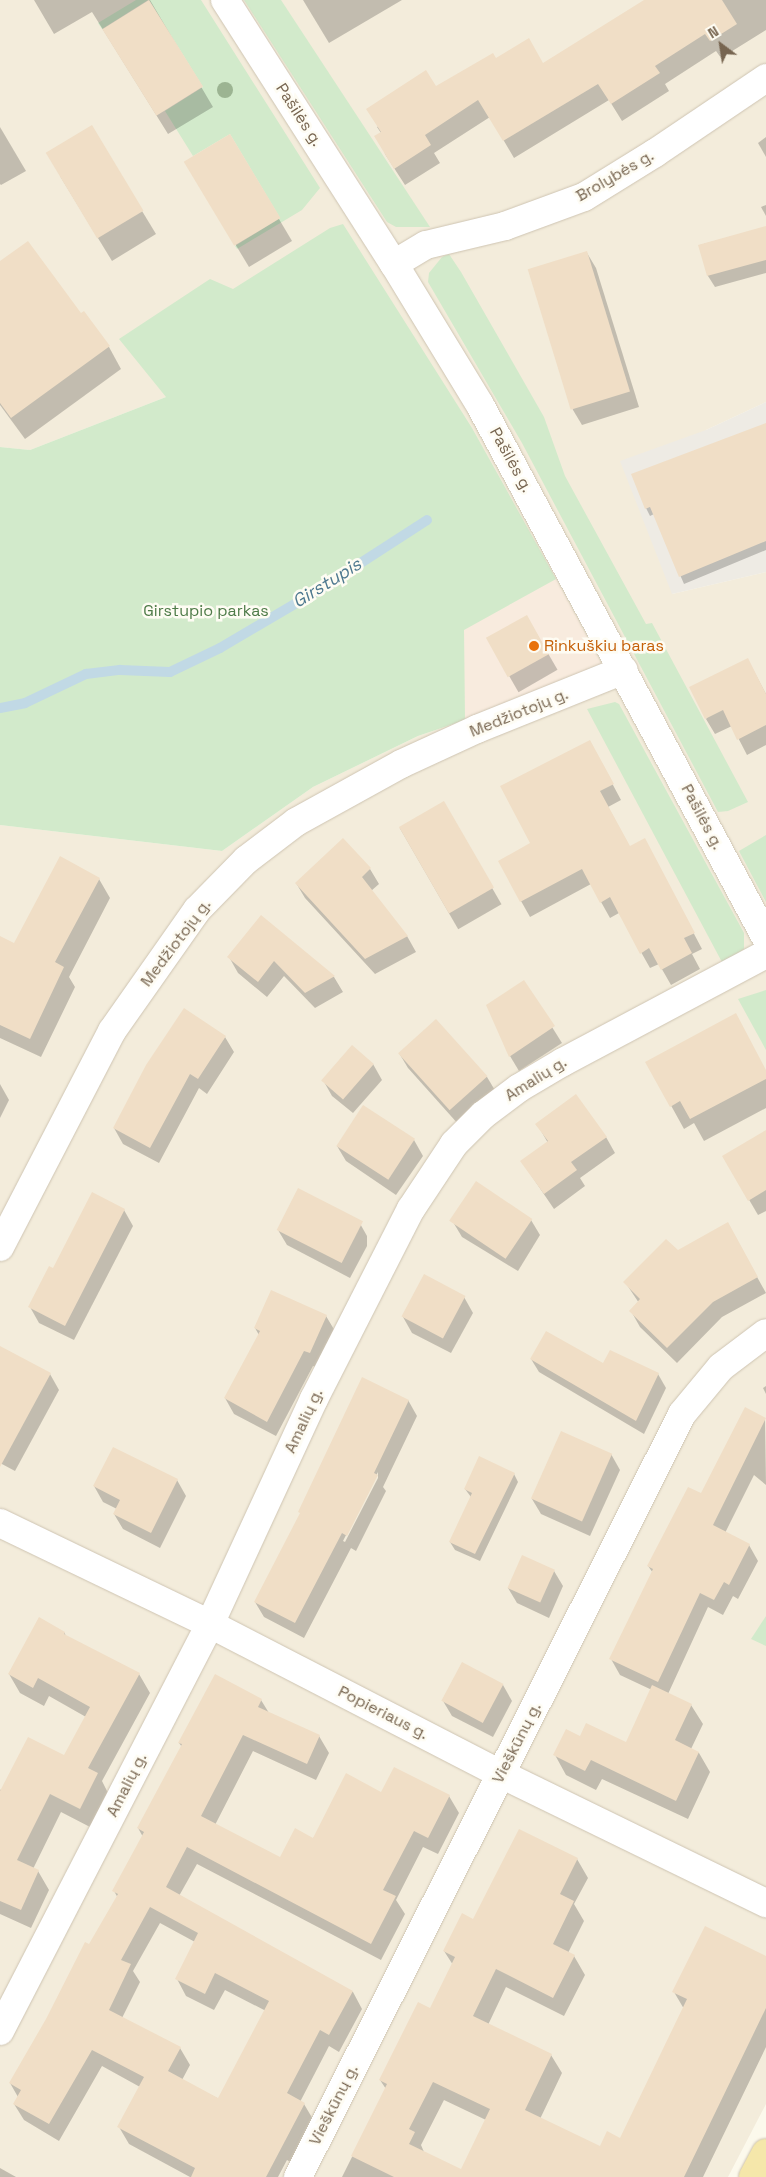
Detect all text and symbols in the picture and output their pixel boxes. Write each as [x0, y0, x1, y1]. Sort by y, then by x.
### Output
north arrow [696, 20, 746, 70]
text: N [705, 22, 722, 42]
street label: Pašilės g. [272, 80, 326, 150]
street label: Brolybės g. [573, 146, 657, 206]
street label: Pašilės g. [485, 424, 537, 496]
water label: Girstupis [289, 553, 365, 613]
park label: Girstupio parkas [143, 601, 269, 621]
place label: Rinkuškiu baras [544, 636, 664, 656]
marker: Rinkuškiu baras [528, 640, 540, 652]
street label: Medžiotojų g. [467, 685, 571, 741]
street label: Pašilės g. [677, 781, 727, 853]
street label: Medžiotojų g. [137, 895, 215, 991]
street label: Amalių g. [502, 1053, 570, 1105]
street label: Amalių g. [281, 1386, 327, 1456]
street label: Popieriaus g. [335, 1682, 431, 1744]
street label: Vieškūnų g. [488, 1699, 546, 1787]
street label: Amalių g. [103, 1750, 151, 1820]
street label: Vieškūnų g. [305, 2061, 363, 2149]

